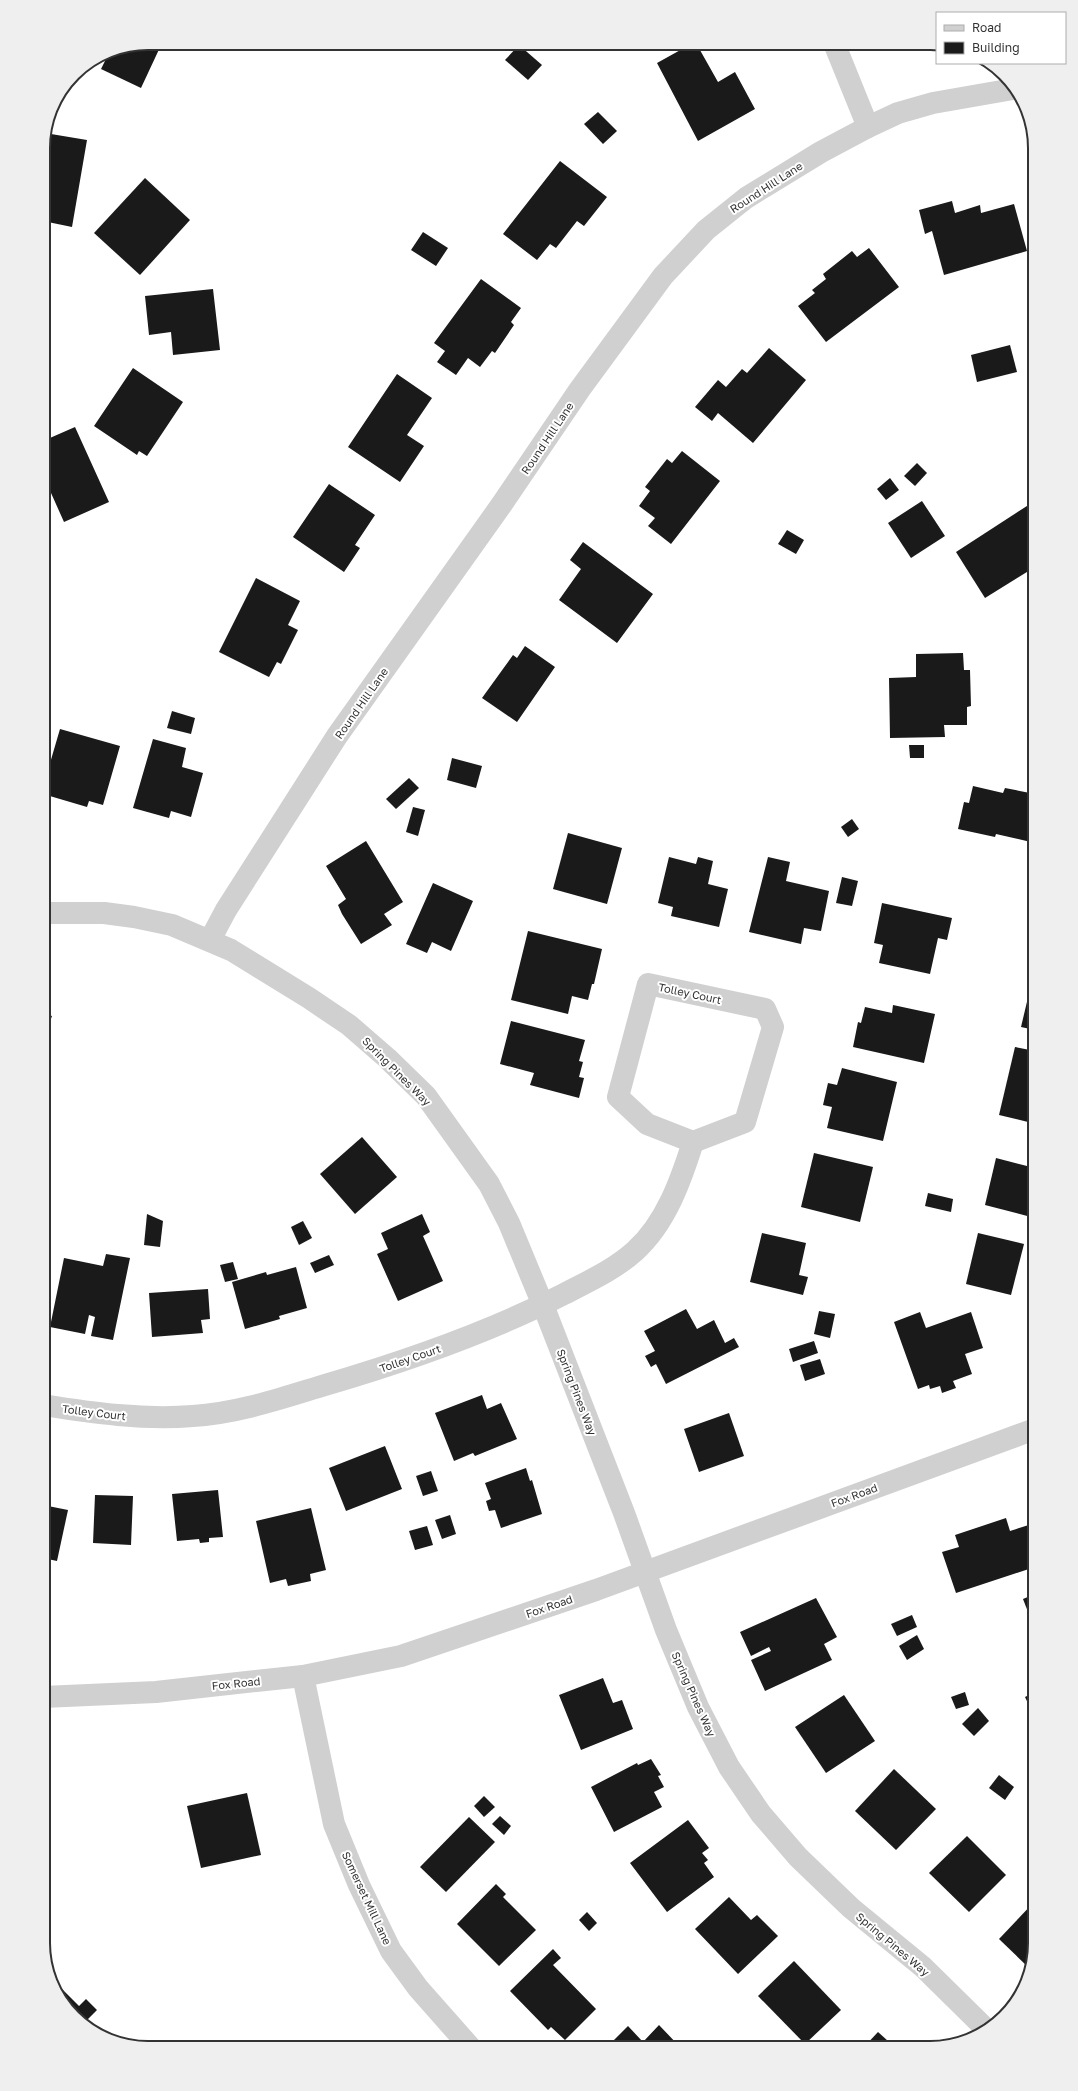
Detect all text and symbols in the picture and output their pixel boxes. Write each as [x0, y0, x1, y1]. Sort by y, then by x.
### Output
legend [936, 12, 1066, 64]
text: Road [972, 20, 1001, 35]
text: Building [972, 40, 1020, 55]
street label: Round Hill Lane [727, 159, 805, 215]
street label: Round Hill Lane [518, 400, 576, 476]
street label: Round Hill Lane [332, 665, 390, 741]
street label: Tolley Court [657, 980, 723, 1006]
street label: Spring Pines Way [360, 1034, 434, 1108]
street label: Tolley Court [378, 1341, 442, 1375]
street label: Spring Pines Way [555, 1347, 599, 1437]
street label: Tolley Court [61, 1402, 127, 1422]
street label: Fox Road [829, 1481, 879, 1509]
street label: Fox Road [524, 1592, 574, 1620]
street label: Spring Pines Way [669, 1650, 719, 1738]
street label: Fox Road [211, 1674, 261, 1692]
street label: Somerset Mill Lane [340, 1849, 394, 1947]
street label: Spring Pines Way [854, 1910, 932, 1978]

